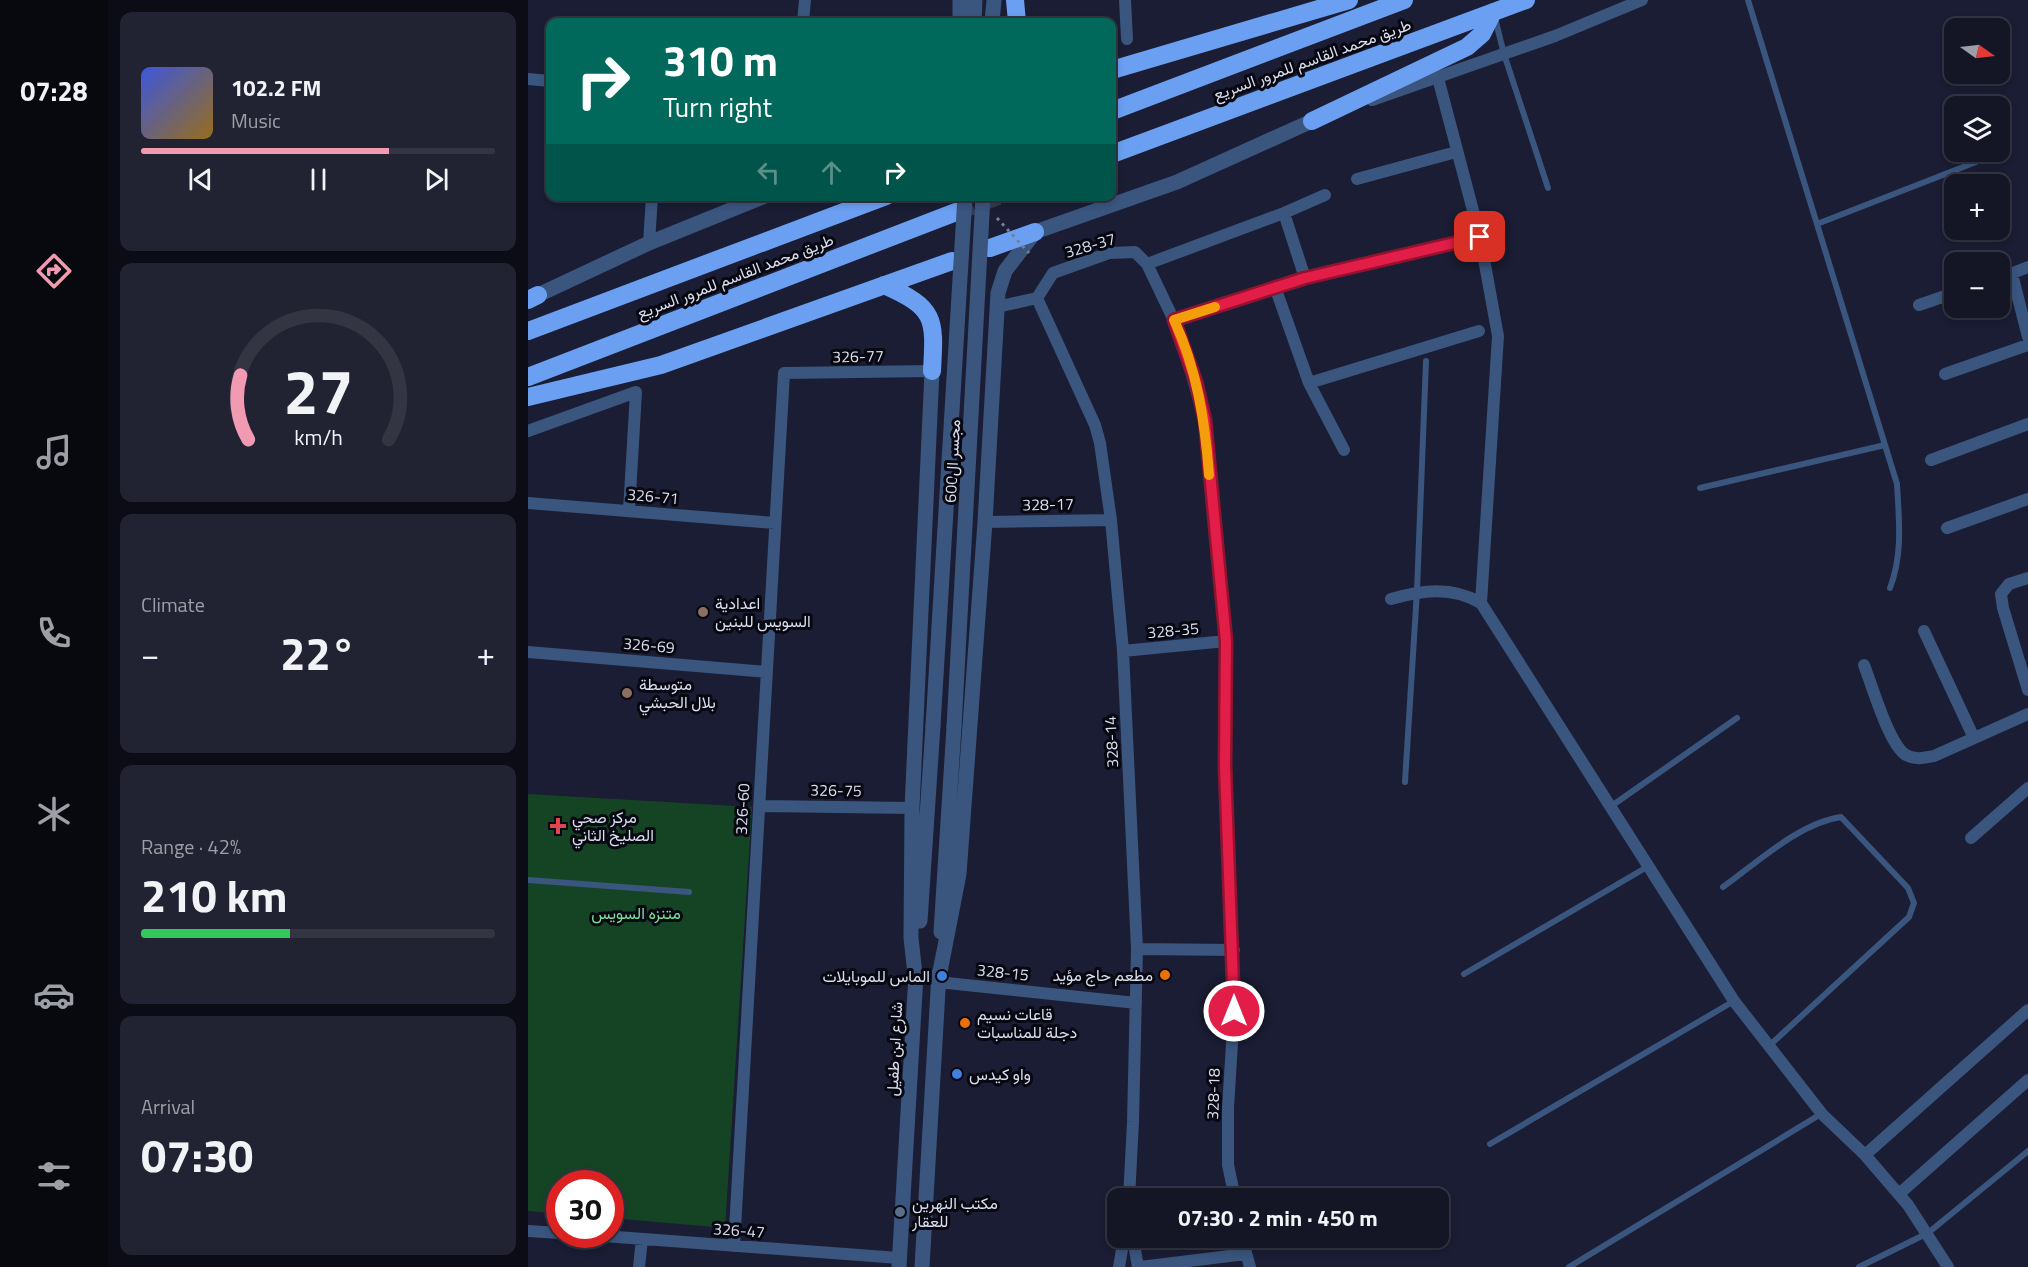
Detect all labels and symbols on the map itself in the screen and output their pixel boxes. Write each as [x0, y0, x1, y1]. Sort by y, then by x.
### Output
street label: طريق محمد القاسم للمرور السريع [1210, 12, 1414, 106]
north arrow [1944, 18, 2010, 84]
pin [1454, 211, 1505, 262]
street label: 328-37 [1062, 226, 1118, 264]
street label: طريق محمد القاسم للمرور السريع [633, 227, 837, 325]
street label: 326-77 [832, 344, 884, 368]
street label: مجسر ال600 [938, 419, 966, 503]
street label: 326-71 [626, 482, 680, 510]
street label: 328-17 [1022, 492, 1074, 516]
place label: اعدادية السويس للبنين [715, 591, 811, 633]
marker: اعدادية السويس للبنين [696, 605, 710, 619]
street label: 328-35 [1146, 616, 1200, 644]
street label: 326-69 [622, 631, 676, 659]
place label: متوسطة بلال الحبشي [639, 672, 716, 716]
marker: متوسطة بلال الحبشي [620, 686, 634, 700]
street label: 328-14 [1098, 715, 1124, 768]
street label: 326-75 [810, 778, 862, 802]
street label: 326-60 [729, 782, 755, 835]
place label: مركز صحي الصليخ الثاني [572, 805, 654, 849]
marker: مركز صحي الصليخ الثاني [549, 817, 567, 835]
park label: متنزه السويس [591, 901, 681, 925]
street label: 328-15 [976, 957, 1030, 987]
place label: مطعم حاج مؤيد [1053, 963, 1153, 987]
place label: الماس للموبايلات [822, 964, 930, 988]
marker: مطعم حاج مؤيد [1158, 968, 1172, 982]
marker: الماس للموبايلات [935, 969, 949, 983]
position arrow [1202, 979, 1266, 1043]
street label: شارع ابن طفيل [880, 1001, 908, 1097]
place label: قاعات نسيم دجلة للمناسبات [977, 1002, 1077, 1044]
marker: قاعات نسيم دجلة للمناسبات [958, 1016, 972, 1030]
place label: واو كيدس [969, 1062, 1031, 1086]
marker: واو كيدس [950, 1067, 964, 1081]
street label: 328-18 [1200, 1068, 1226, 1120]
speed limit sign: 30 [546, 1170, 624, 1248]
place label: مكتب النهرين للعقار [911, 1191, 998, 1233]
marker: مكتب النهرين للعقار [893, 1205, 907, 1219]
street label: 326-47 [712, 1216, 766, 1244]

